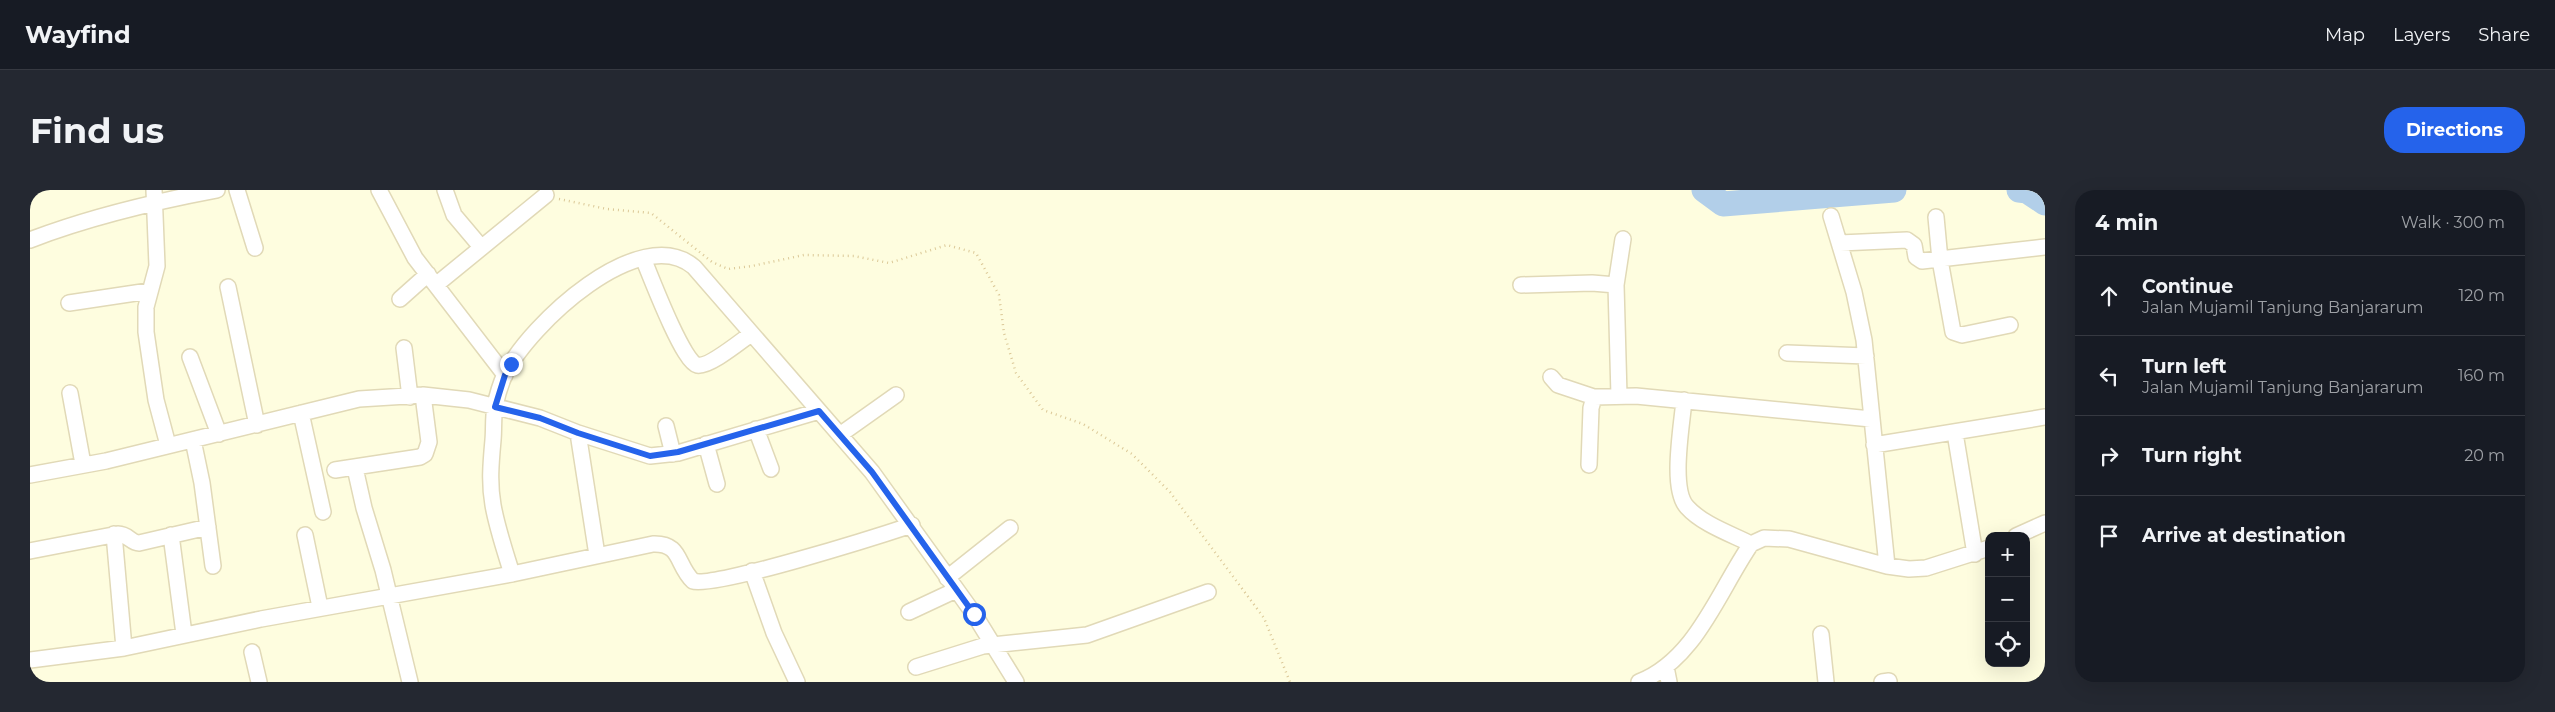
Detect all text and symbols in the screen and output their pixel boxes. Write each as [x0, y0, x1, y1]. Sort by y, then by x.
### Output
text: Wayfind [25, 20, 131, 49]
text: Map [2325, 24, 2365, 46]
text: Layers [2393, 24, 2450, 46]
text: Share [2478, 24, 2530, 46]
button: Directions [2384, 107, 2525, 153]
text: Find us [30, 109, 164, 152]
text: 4 min [2095, 210, 2158, 235]
text: Walk · 300 m [2401, 213, 2505, 232]
text: Continue [2142, 275, 2233, 298]
icon: ahead [2095, 282, 2123, 310]
text: 120 m [2458, 286, 2505, 305]
text: Jalan Mujamil Tanjung Banjararum [2142, 298, 2423, 317]
route end [500, 353, 523, 376]
text: Turn left [2142, 355, 2227, 378]
icon: left [2095, 362, 2123, 390]
text: 160 m [2458, 366, 2505, 385]
text: Jalan Mujamil Tanjung Banjararum [2142, 378, 2423, 397]
icon: right [2095, 442, 2123, 470]
text: Turn right [2142, 444, 2242, 467]
text: 20 m [2464, 446, 2505, 465]
icon: arrive [2095, 522, 2123, 550]
text: Arrive at destination [2142, 524, 2346, 547]
map controls [1985, 532, 2030, 667]
button: + [1985, 532, 2030, 577]
button: − [1985, 577, 2030, 622]
route start [963, 603, 986, 626]
button: locate [1985, 622, 2030, 667]

